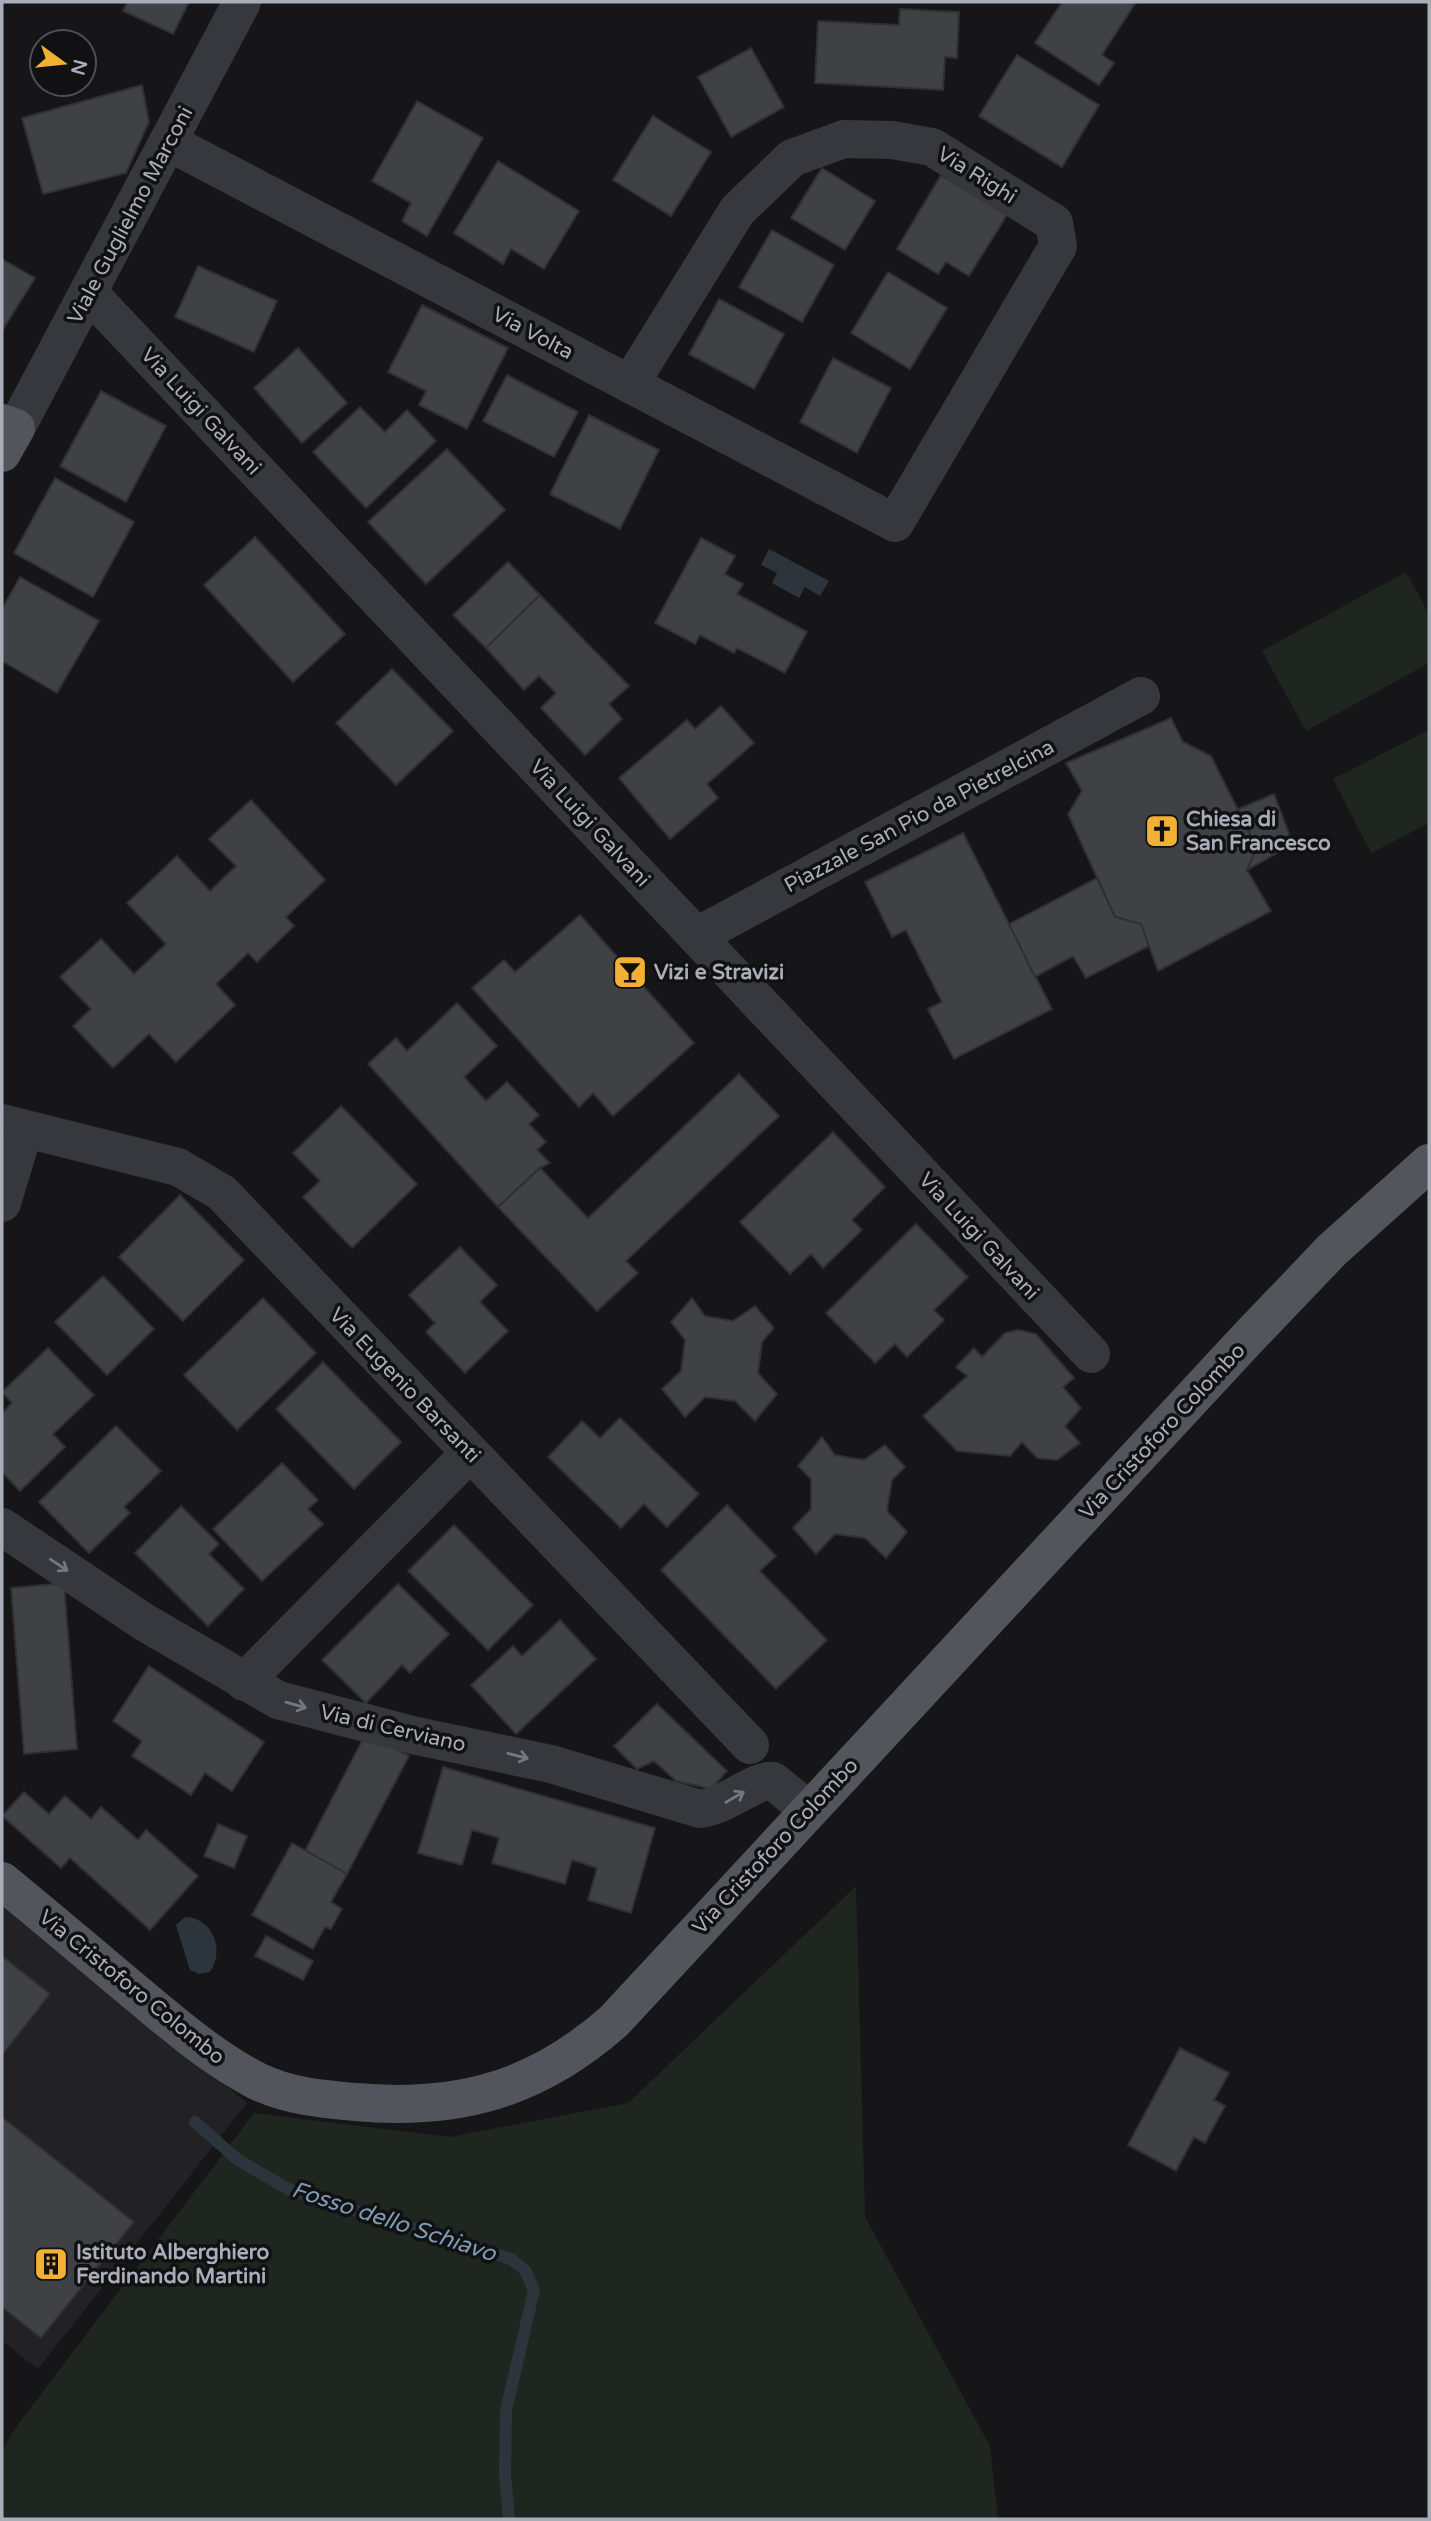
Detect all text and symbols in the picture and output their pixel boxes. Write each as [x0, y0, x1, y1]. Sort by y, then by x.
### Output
north arrow [28, 28, 98, 98]
text: N [66, 57, 91, 77]
street label: Viale Guglielmo Marconi [62, 102, 198, 328]
street label: Via Righi [933, 141, 1021, 209]
street label: Via Volta [488, 302, 578, 365]
street label: Via Luigi Galvani [135, 343, 266, 480]
street label: Piazzale San Pio da Pietrelcina [780, 734, 1058, 898]
street label: Via Luigi Galvani [524, 755, 655, 892]
place label: Chiesa di San Francesco [1186, 807, 1331, 856]
church icon: Chiesa di San Francesco [1143, 812, 1181, 850]
bar icon: Vizi e Stravizi [611, 953, 649, 991]
place label: Vizi e Stravizi [654, 960, 784, 985]
street label: Via Luigi Galvani [913, 1168, 1044, 1305]
street label: Via Eugenio Barsanti [324, 1302, 485, 1468]
street label: Via Cristoforo Colombo [1074, 1338, 1250, 1525]
one-way arrow [48, 1558, 68, 1572]
one-way arrow [285, 1700, 307, 1713]
street label: Via di Cerviano [318, 1700, 468, 1757]
one-way arrow [506, 1750, 529, 1763]
street label: Via Cristoforo Colombo [687, 1753, 863, 1940]
one-way arrow [724, 1790, 744, 1804]
street label: Via Cristoforo Colombo [34, 1905, 230, 2070]
water label: Fosso dello Schiavo [288, 2176, 500, 2268]
place label: Istituto Alberghiero Ferdinando Martini [76, 2240, 269, 2289]
building icon: Istituto Alberghiero Ferdinando Martini [32, 2245, 70, 2283]

